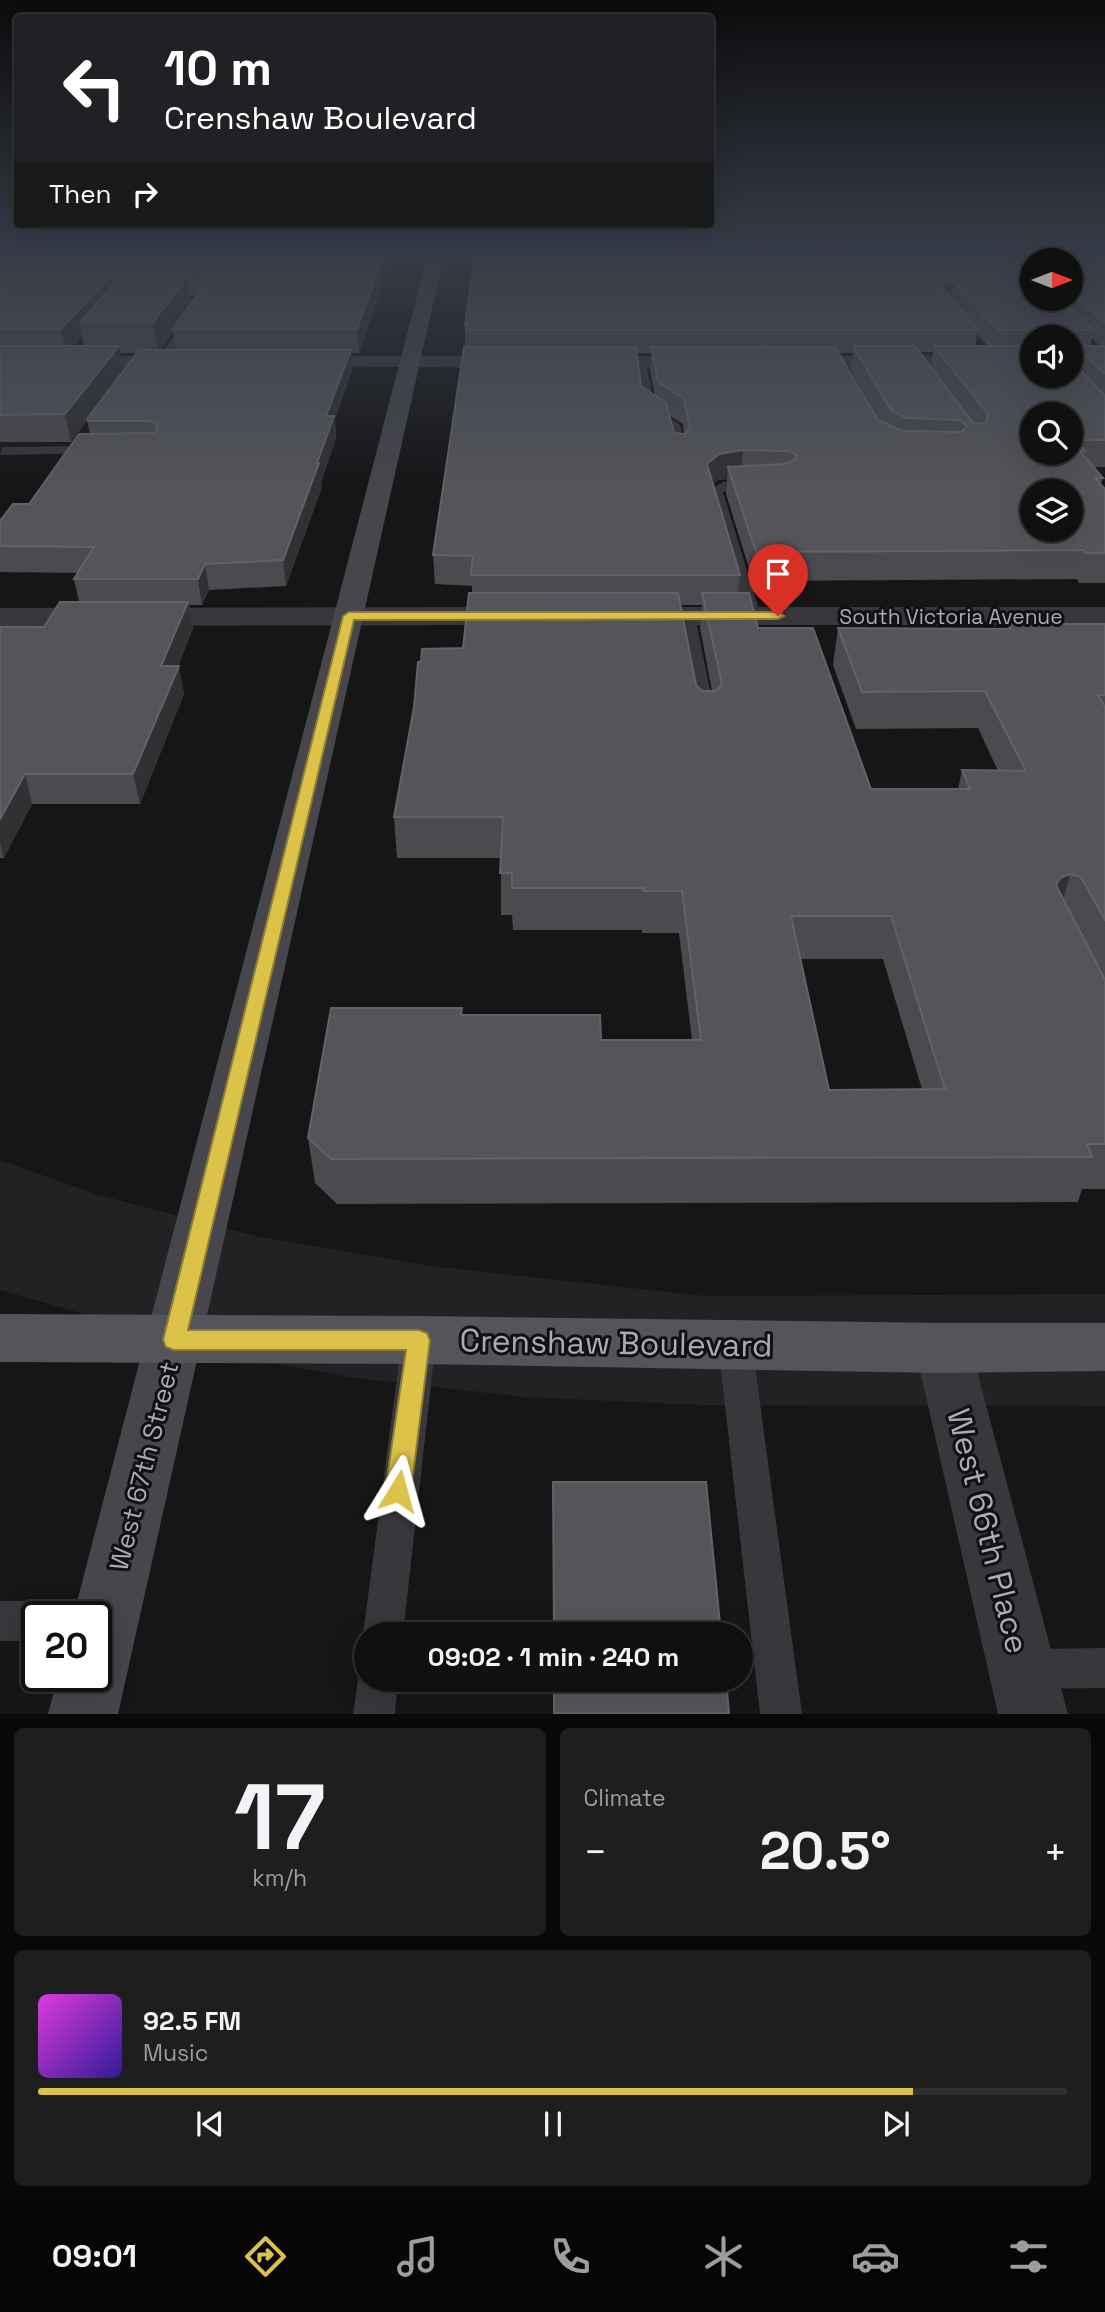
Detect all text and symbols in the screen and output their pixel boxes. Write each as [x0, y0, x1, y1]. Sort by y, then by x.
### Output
text: 10 m [164, 37, 272, 99]
icon: left [49, 42, 140, 133]
text: Crenshaw Boulevard [164, 98, 477, 138]
icon: right [126, 175, 164, 213]
text: Then [49, 177, 112, 211]
north arrow [1020, 248, 1083, 312]
map controls [1020, 248, 1083, 542]
button: sound [1020, 325, 1083, 388]
button: search [1020, 402, 1083, 465]
button: layers [1020, 479, 1083, 542]
pin [748, 544, 808, 616]
icon: arrive [759, 555, 797, 593]
street label: South Victoria Avenue [839, 603, 1063, 630]
street label: Crenshaw Boulevard [459, 1320, 773, 1366]
street label: West 67th Street [102, 1358, 186, 1574]
street label: West 66th Place [938, 1404, 1038, 1658]
position arrow [361, 1454, 435, 1528]
speed limit sign: 20 [21, 1601, 112, 1692]
text: 09:02 · 1 min · 240 m [428, 1640, 679, 1674]
text: 17 [234, 1759, 326, 1876]
text: Climate [584, 1783, 666, 1813]
text: 20.5° [760, 1818, 891, 1884]
text: − [584, 1828, 607, 1876]
text: + [1043, 1828, 1067, 1876]
text: km/h [252, 1863, 307, 1893]
text: 92.5 FM [143, 2004, 241, 2038]
text: Music [143, 2038, 208, 2068]
icon: previous [191, 2105, 229, 2143]
icon: pause [534, 2105, 572, 2143]
icon: next [877, 2105, 915, 2143]
icon: directions [241, 2232, 290, 2281]
icon: music [393, 2232, 442, 2281]
icon: phone [546, 2232, 595, 2281]
icon: climate [699, 2232, 748, 2281]
icon: car [851, 2232, 900, 2281]
icon: filters [1004, 2232, 1053, 2281]
text: 09:01 [52, 2236, 137, 2276]

